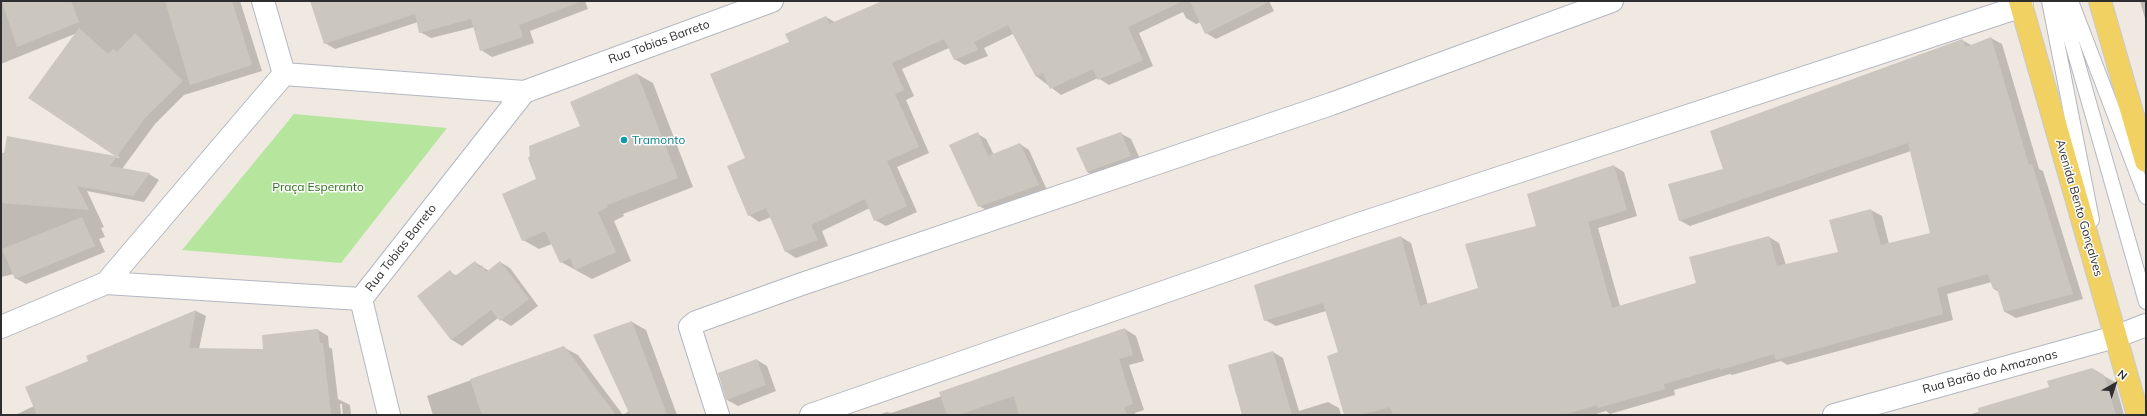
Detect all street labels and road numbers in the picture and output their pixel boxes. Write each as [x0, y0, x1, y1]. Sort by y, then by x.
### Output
street label: Rua Tobias Barreto [606, 17, 712, 67]
street label: Avenida Bento Gonçalves [2053, 138, 2105, 278]
street label: Rua Tobias Barreto [363, 202, 439, 294]
street label: Rua Barão do Amazonas [1921, 347, 2059, 397]

